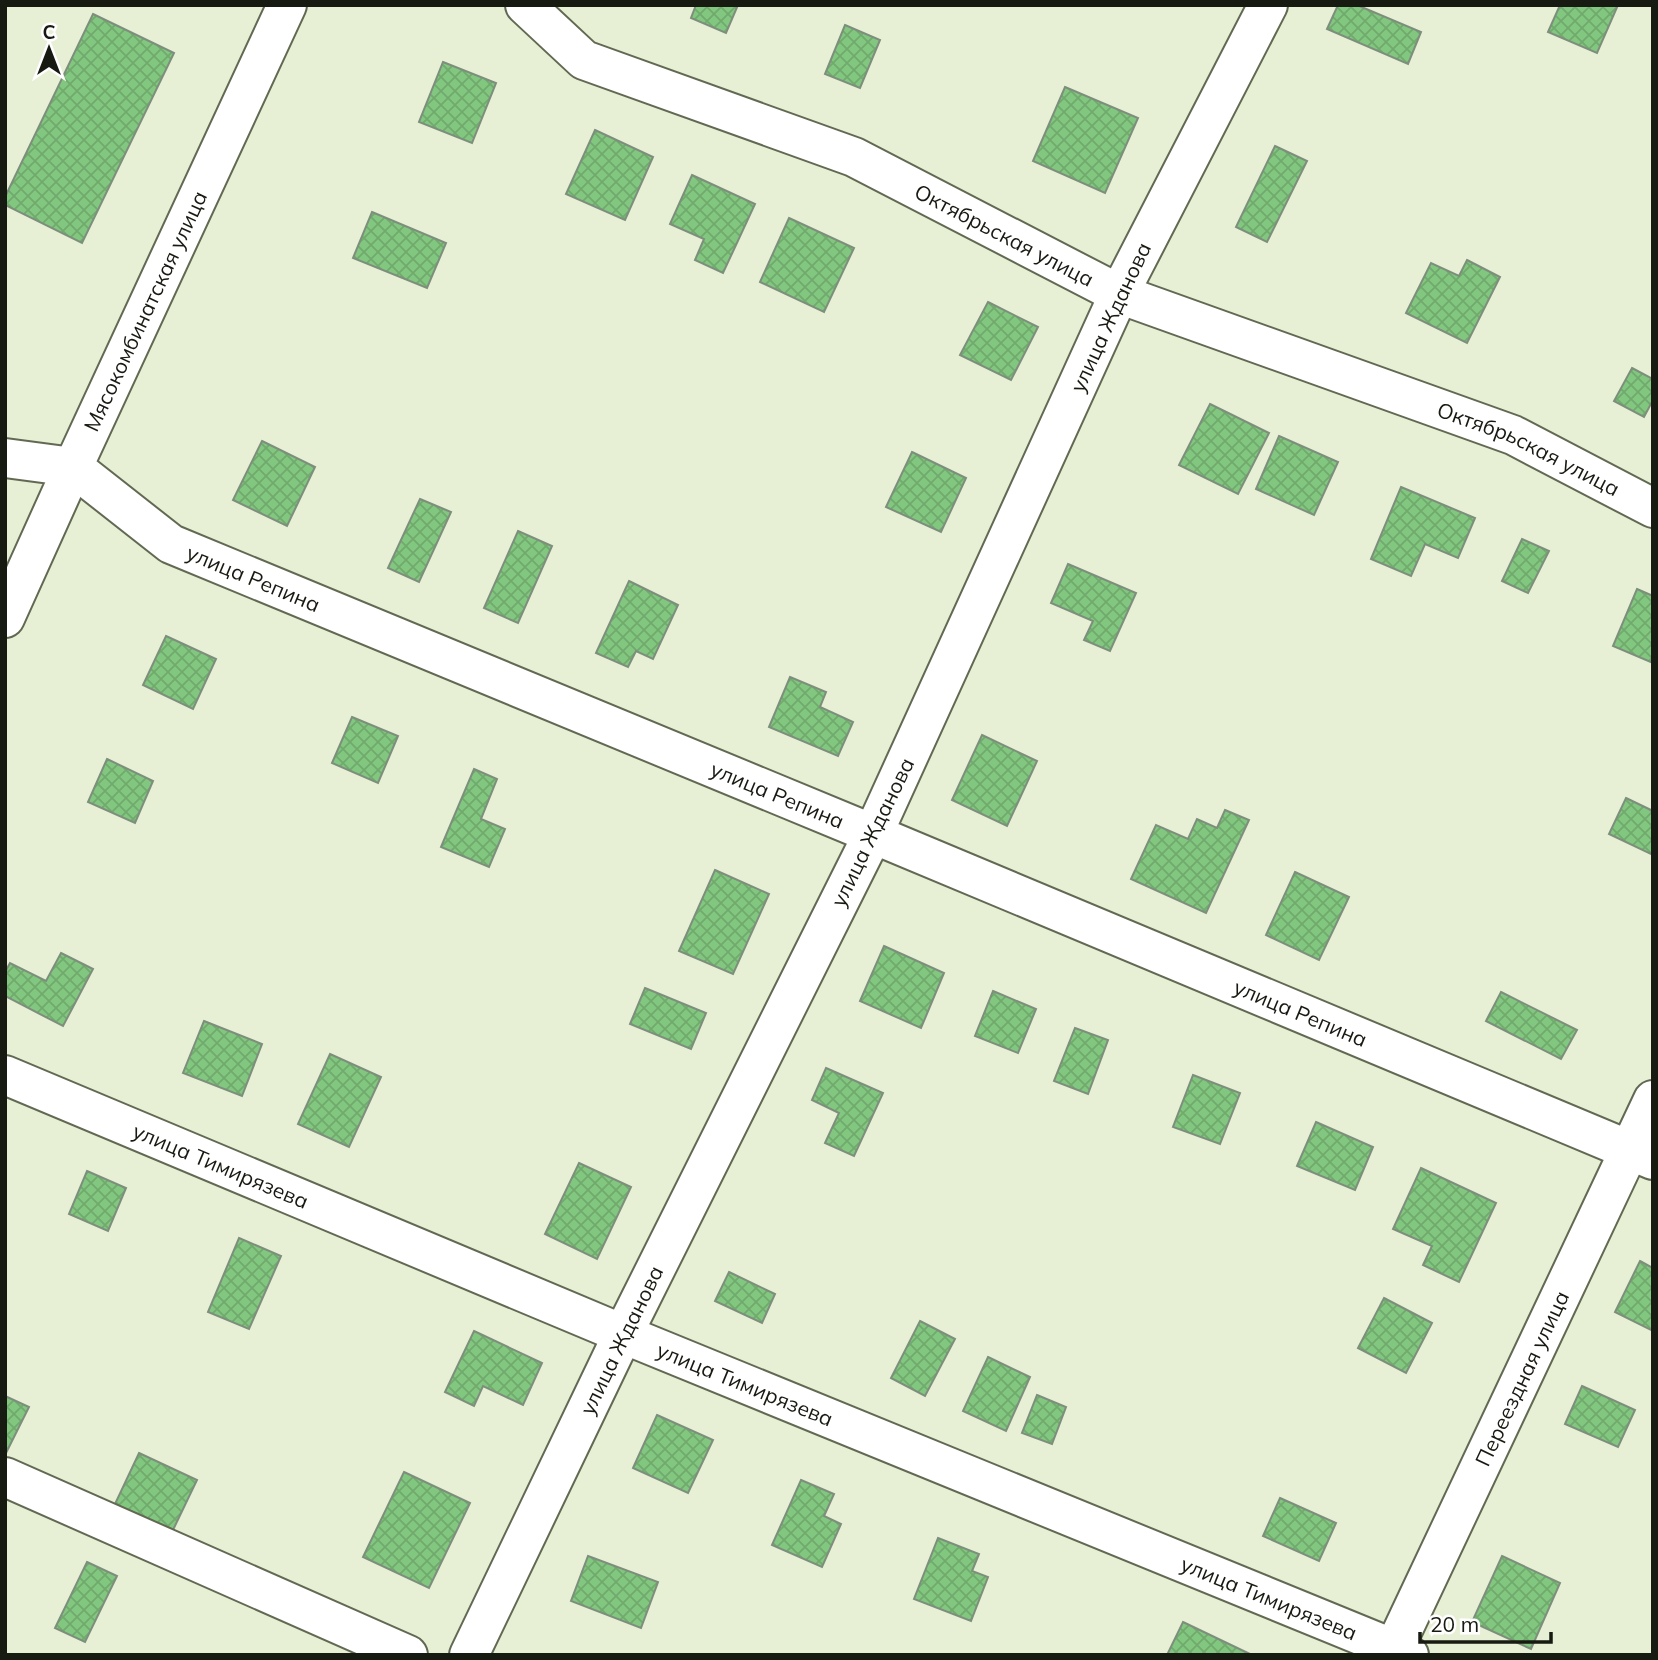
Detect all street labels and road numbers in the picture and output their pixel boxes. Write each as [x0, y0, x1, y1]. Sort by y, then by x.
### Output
street label: Октябрьская улица [911, 178, 1099, 292]
street label: Мясокомбинатская улица [78, 187, 212, 435]
street label: улица Жданова [1064, 238, 1156, 396]
street label: Октябрьская улица [1434, 396, 1624, 501]
street label: улица Репина [183, 539, 324, 617]
street label: улица Жданова [825, 753, 919, 911]
street label: улица Репина [707, 755, 848, 834]
street label: улица Репина [1230, 973, 1371, 1052]
street label: улица Тимирязева [129, 1117, 313, 1214]
street label: улица Жданова [574, 1261, 668, 1419]
street label: Переездная улица [1469, 1286, 1574, 1470]
street label: улица Тимирязева [653, 1336, 837, 1431]
street label: улица Тимирязева [1177, 1550, 1361, 1645]

